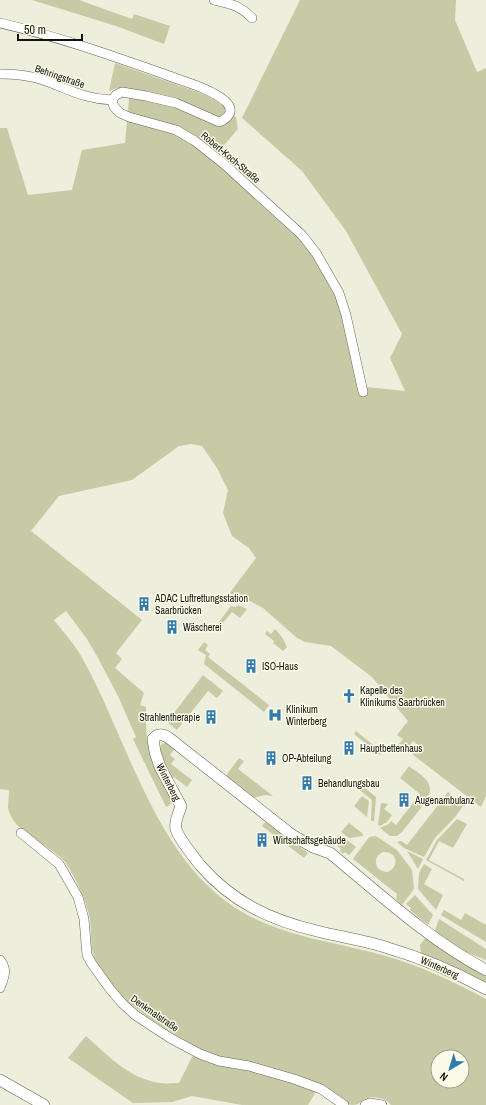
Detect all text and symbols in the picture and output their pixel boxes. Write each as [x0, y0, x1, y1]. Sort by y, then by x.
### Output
scale bar [18, 16, 82, 42]
text: 50 m [24, 22, 46, 38]
street label: Behringstraße [33, 62, 87, 91]
street label: Robert-Koch-Straße [198, 129, 263, 186]
place label: ADAC Luftrettungsstation Saarbrücken [154, 592, 248, 617]
building icon: ADAC Luftrettungsstation Saarbrücken [136, 596, 152, 612]
building icon: Wäscherei [164, 619, 180, 635]
place label: Wäscherei [183, 621, 222, 634]
building icon: ISO-Haus [243, 658, 259, 674]
place label: ISO-Haus [262, 660, 298, 673]
place label: Kapelle des Klinikums Saarbrücken [360, 684, 445, 709]
church icon: Kapelle des Klinikums Saarbrücken [341, 688, 357, 704]
place label: Klinikum Winterberg [286, 703, 327, 728]
hospital icon: Klinikum Winterberg [267, 707, 283, 723]
building icon: Strahlentherapie [203, 709, 219, 725]
place label: Strahlentherapie [139, 711, 200, 724]
building icon: Hauptbettenhaus [341, 740, 357, 756]
place label: Hauptbettenhaus [360, 742, 422, 755]
building icon: OP-Abteilung [263, 750, 279, 766]
place label: OP-Abteilung [282, 752, 332, 765]
street label: Winterberg [154, 761, 184, 804]
building icon: Behandlungsbau [299, 775, 315, 791]
place label: Behandlungsbau [318, 777, 380, 790]
building icon: Augenambulanz [396, 792, 412, 808]
place label: Augenambulanz [414, 794, 474, 807]
building icon: Wirtschaftsgebäude [254, 832, 270, 848]
place label: Wirtschaftsgebäude [273, 834, 346, 847]
street label: Winterberg [419, 953, 461, 982]
street label: Denkmalstraße [128, 992, 182, 1035]
north arrow [430, 1049, 470, 1089]
text: N [437, 1069, 451, 1084]

